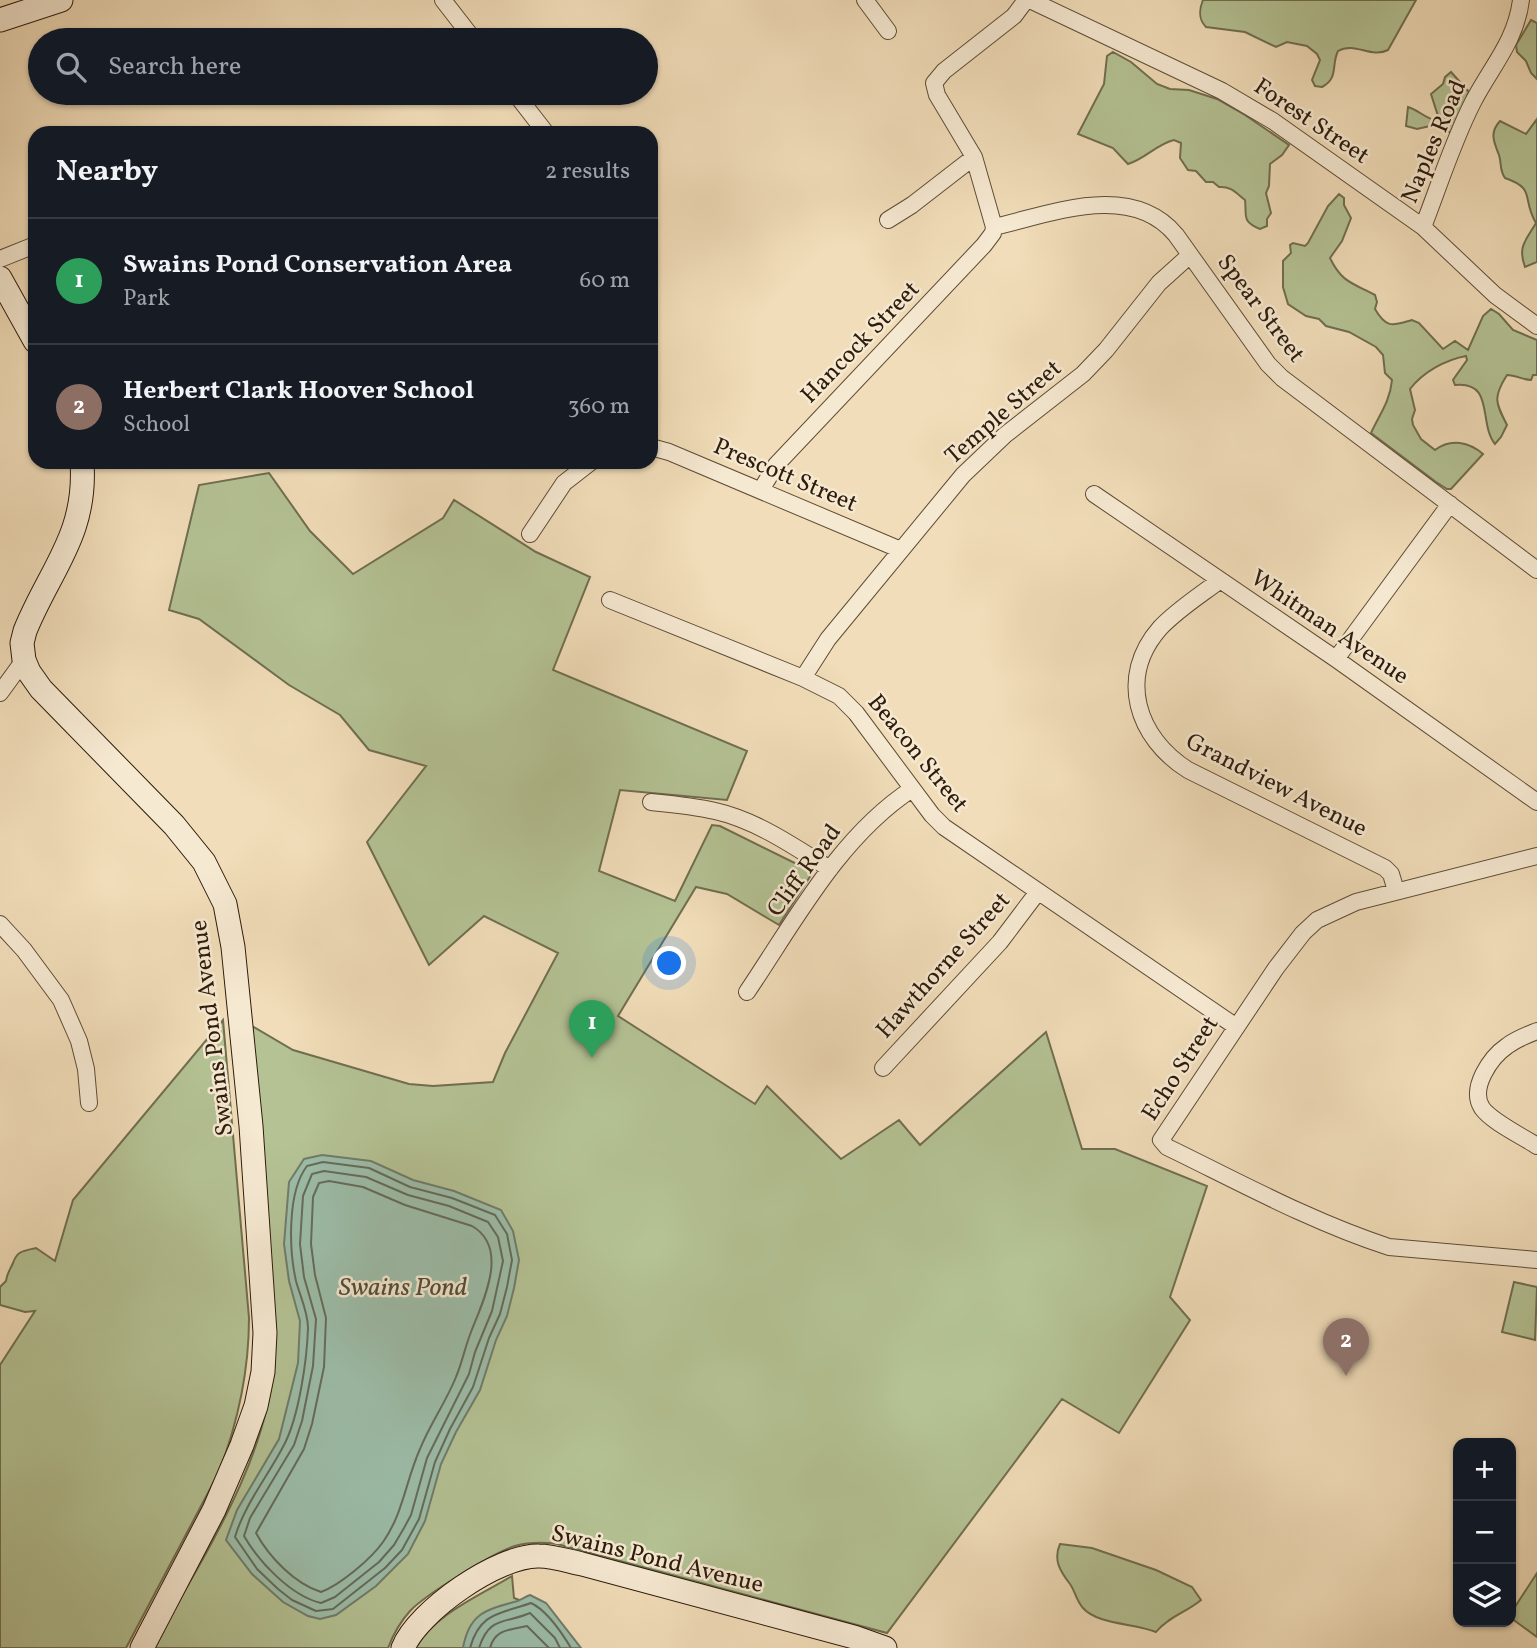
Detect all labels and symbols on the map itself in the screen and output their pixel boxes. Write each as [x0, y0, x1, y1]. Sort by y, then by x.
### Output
street label: Forest Street [1246, 71, 1376, 173]
street label: Naples Road [1394, 75, 1476, 209]
street label: Spear Street [1208, 248, 1312, 370]
street label: Hancock Street [794, 274, 928, 412]
street label: Temple Street [938, 353, 1070, 473]
street label: Prescott Street [708, 430, 862, 522]
street label: Whitman Avenue [1243, 562, 1415, 694]
street label: Beacon Street [859, 687, 975, 821]
street label: Grandview Avenue [1179, 726, 1373, 846]
street label: Cliff Road [760, 818, 850, 924]
street label: Hawthorne Street [869, 885, 1019, 1047]
street label: Swains Pond Avenue [183, 918, 243, 1138]
your location [652, 946, 686, 980]
pin: 1 [569, 1000, 615, 1058]
street label: Echo Street [1134, 1010, 1228, 1128]
water label: Swains Pond [339, 1270, 468, 1306]
pin: 2 [1323, 1318, 1369, 1376]
street label: Swains Pond Avenue [547, 1517, 767, 1603]

